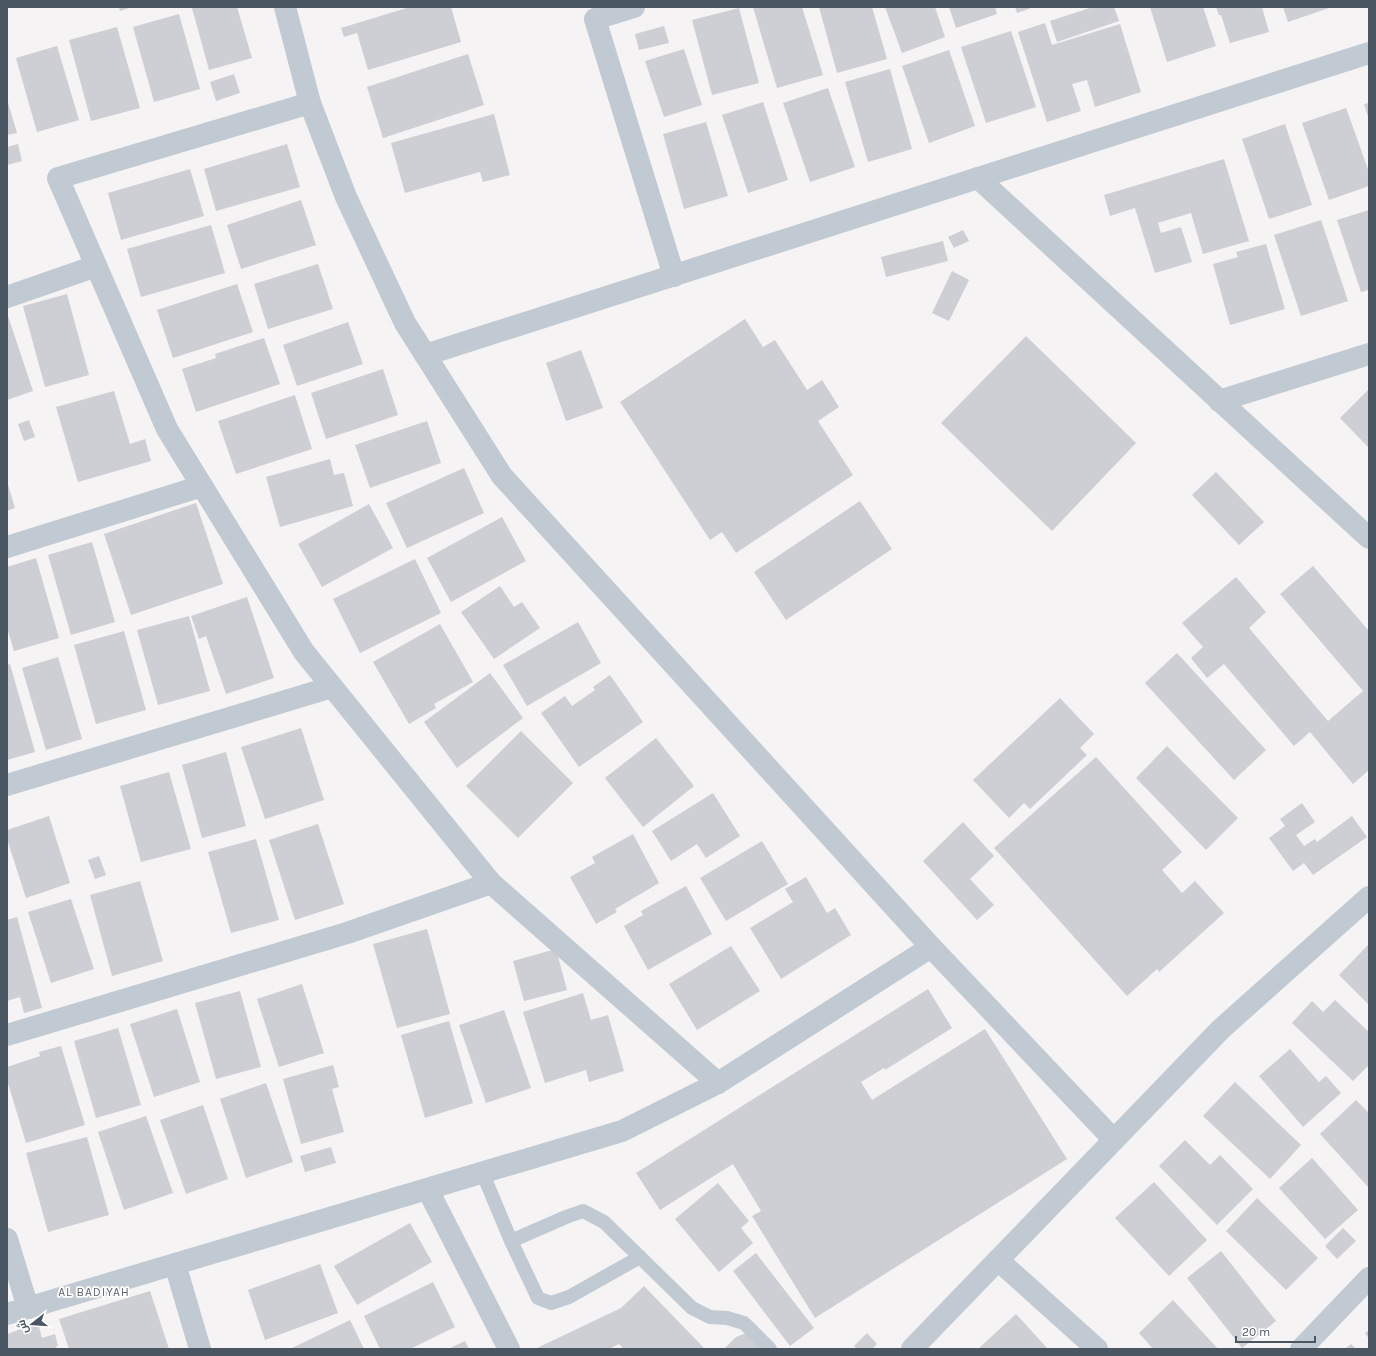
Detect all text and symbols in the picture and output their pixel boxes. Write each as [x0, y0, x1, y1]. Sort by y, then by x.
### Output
district label: AL BADIYAH [58, 1285, 130, 1299]
north arrow [12, 1304, 52, 1344]
text: ش [15, 1318, 31, 1335]
scale bar [1236, 1318, 1315, 1344]
text: 20 m [1242, 1325, 1270, 1339]

